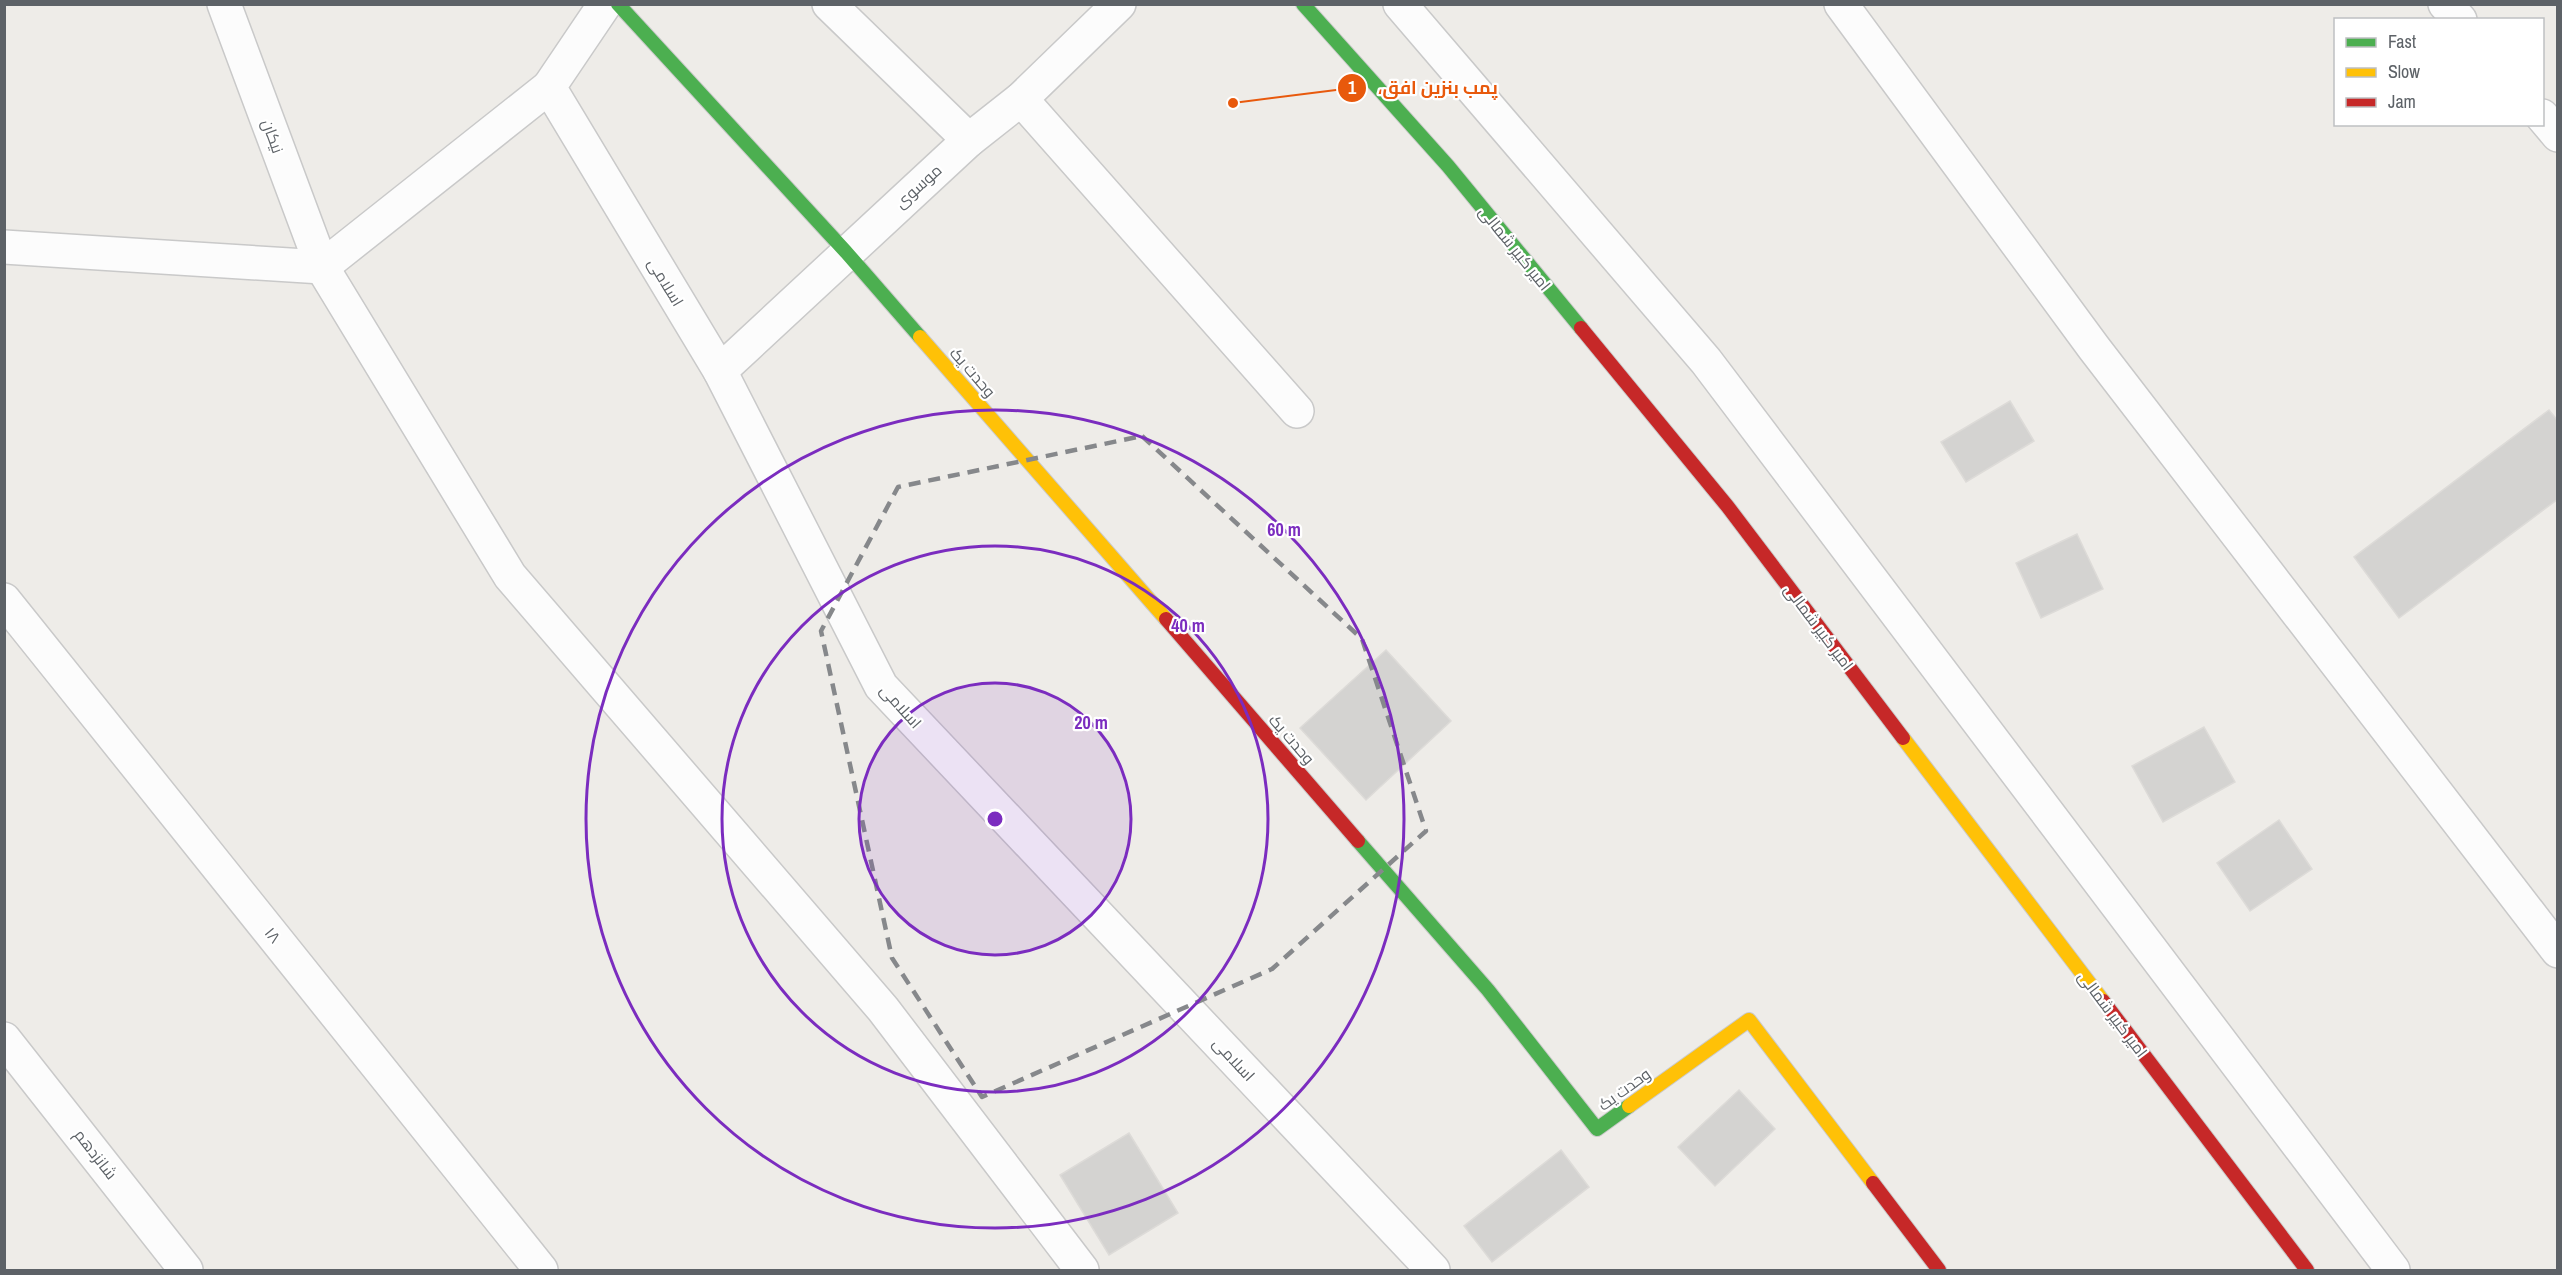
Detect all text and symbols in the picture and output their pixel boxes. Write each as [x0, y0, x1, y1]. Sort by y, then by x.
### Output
legend [2334, 18, 2544, 126]
text: Fast [2388, 29, 2416, 54]
text: Slow [2388, 59, 2420, 84]
callout: ،پمب بنزین افق [1337, 70, 1510, 106]
text: 1 [1348, 75, 1357, 100]
text: ،پمب بنزین افق [1378, 75, 1498, 100]
text: Jam [2388, 89, 2416, 114]
street label: نیکان [257, 116, 289, 156]
street label: موسوی [890, 159, 946, 213]
street label: امیر کبیر شمالی [1474, 201, 1556, 295]
street label: اسلامی [643, 254, 689, 310]
street label: وحدت یک [945, 342, 1001, 402]
text: 60 m [1267, 517, 1301, 542]
street label: امیر کبیر شمالی [1779, 579, 1859, 675]
text: 40 m [1171, 613, 1205, 638]
street label: اسلامی [875, 679, 927, 733]
street label: وحدت یک [1264, 709, 1320, 769]
text: 20 m [1074, 710, 1108, 735]
centre of rings [985, 809, 1005, 829]
street label: ۱۸ [260, 922, 286, 948]
street label: امیر کبیر شمالی [2073, 966, 2153, 1062]
street label: اسلامی [1208, 1032, 1260, 1086]
street label: وحدت یک [1593, 1063, 1655, 1115]
street label: شانزدهم [69, 1124, 123, 1184]

